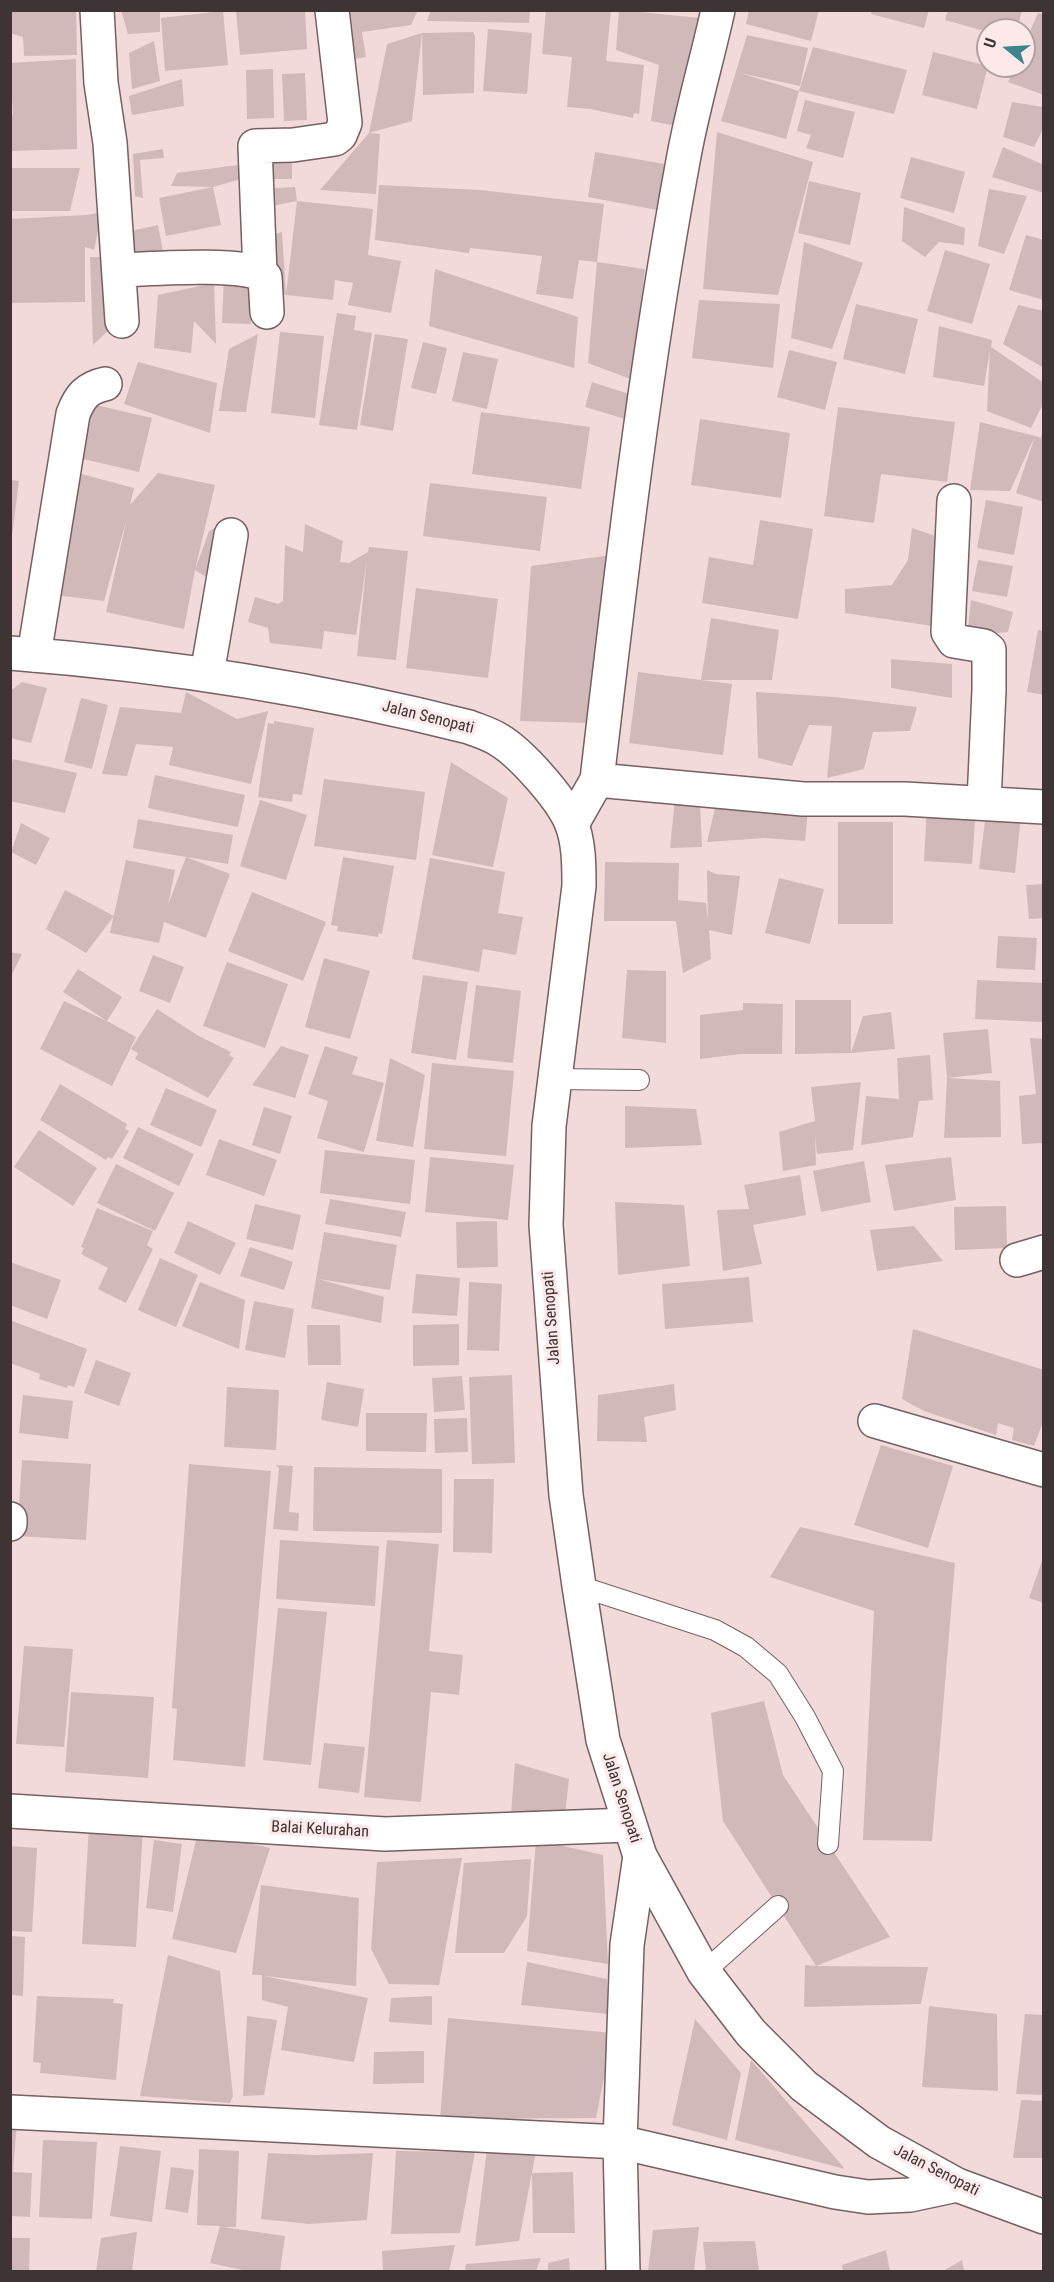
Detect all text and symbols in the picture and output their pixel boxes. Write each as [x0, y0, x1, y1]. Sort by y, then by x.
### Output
north arrow [976, 18, 1036, 78]
text: U [980, 36, 1001, 50]
street label: Jalan Senopati [380, 697, 476, 739]
street label: Jalan Senopati [539, 1271, 565, 1365]
street label: Jalan Senopati [597, 1750, 645, 1846]
street label: Balai Kelurahan [271, 1818, 369, 1842]
street label: Jalan Senopati [890, 2141, 982, 2201]

